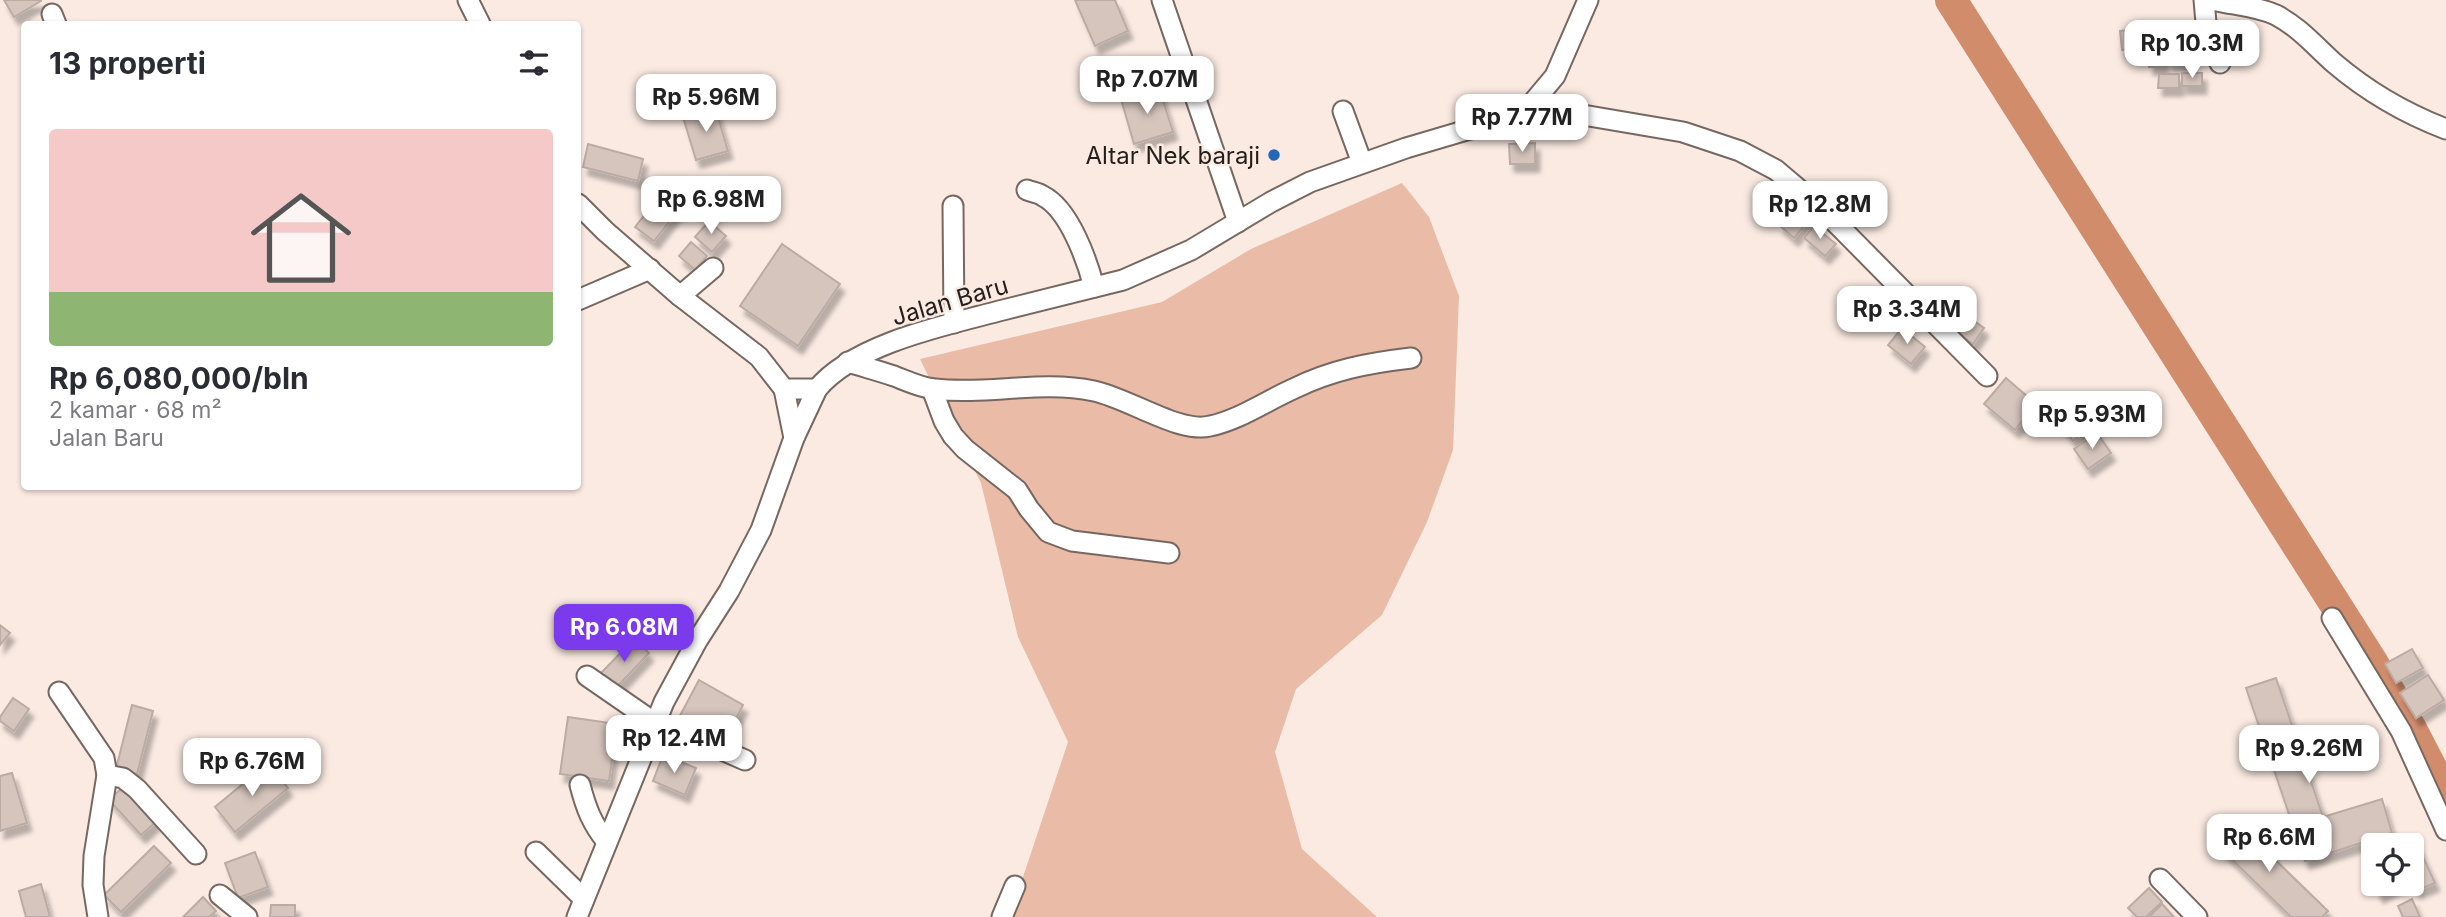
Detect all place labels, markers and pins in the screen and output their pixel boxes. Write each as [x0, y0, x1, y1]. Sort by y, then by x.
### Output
pin: Rp 10.3M [2120, 20, 2264, 80]
pin: Rp 7.07M [1075, 57, 1219, 116]
pin: Rp 5.96M [634, 74, 778, 134]
pin: Rp 7.77M [1450, 94, 1594, 154]
place label: Altar Nek baraji [1086, 141, 1260, 170]
marker: Altar Nek baraji [1266, 147, 1282, 163]
pin: Rp 6.98M [639, 176, 783, 236]
pin: Rp 12.8M [1748, 182, 1892, 241]
pin: Rp 3.34M [1835, 286, 1979, 346]
pin: Rp 5.93M [2020, 392, 2164, 451]
pin: Rp 6.08M [552, 604, 696, 664]
pin: Rp 12.4M [602, 716, 746, 775]
pin: Rp 9.26M [2237, 726, 2381, 785]
pin: Rp 6.76M [180, 738, 324, 798]
pin: Rp 6.6M [2204, 814, 2334, 874]

